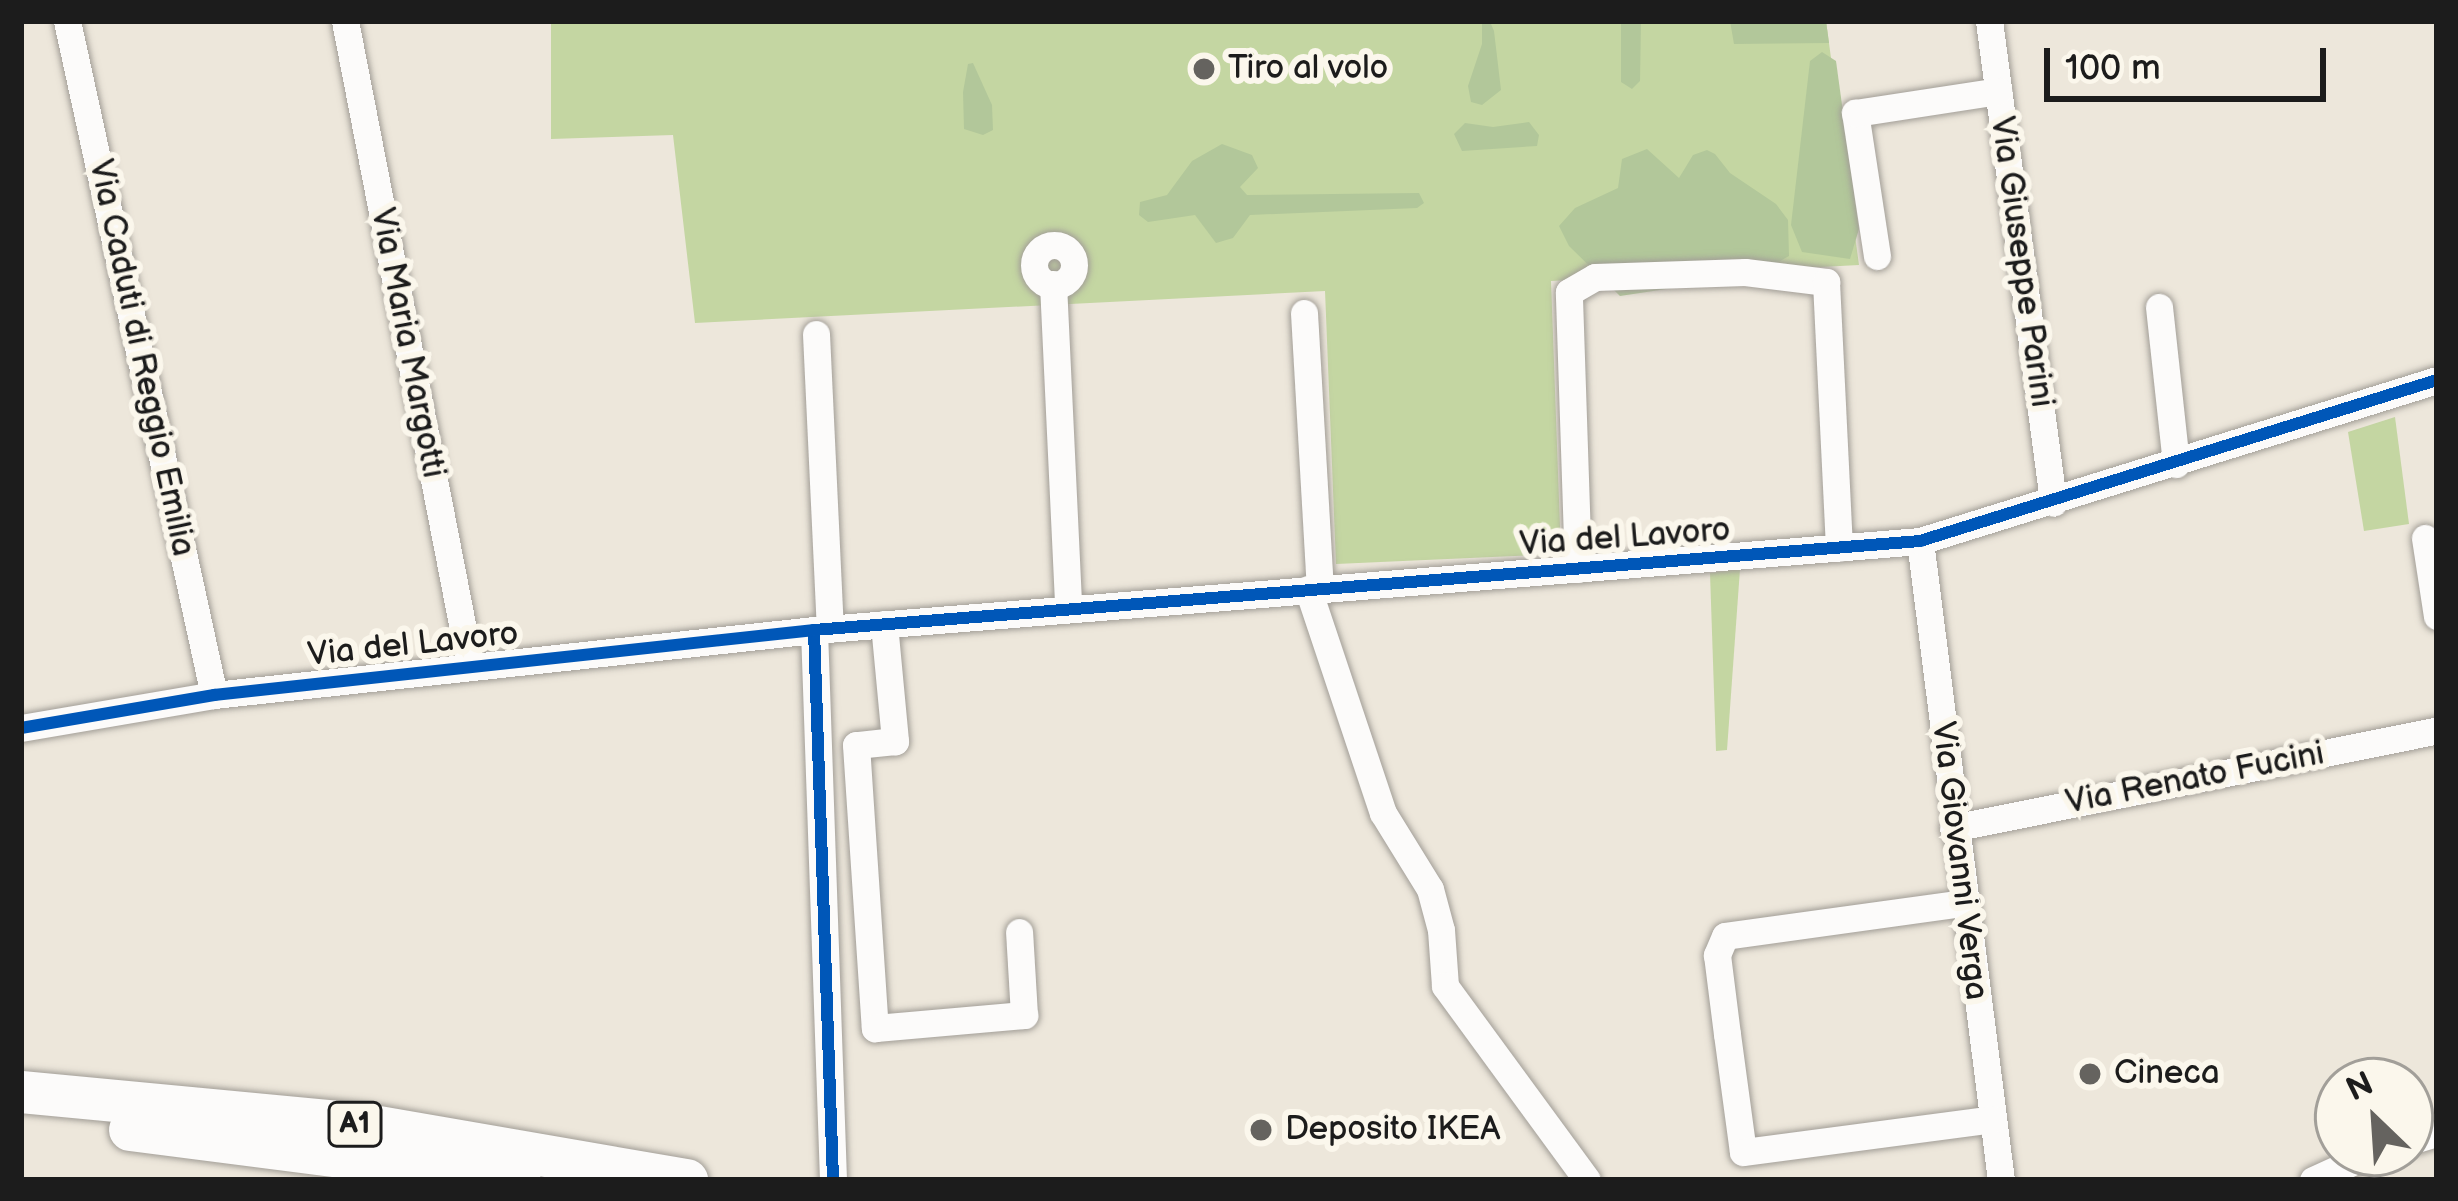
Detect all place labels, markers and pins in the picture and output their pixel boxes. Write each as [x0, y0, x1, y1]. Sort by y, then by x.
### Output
place label: Tiro al volo [1228, 49, 1388, 89]
marker: Tiro al volo [1191, 56, 1217, 82]
place label: Cineca [2114, 1054, 2220, 1094]
marker: Cineca [2077, 1061, 2103, 1087]
place label: Deposito IKEA [1285, 1110, 1500, 1150]
marker: Deposito IKEA [1248, 1117, 1274, 1143]

